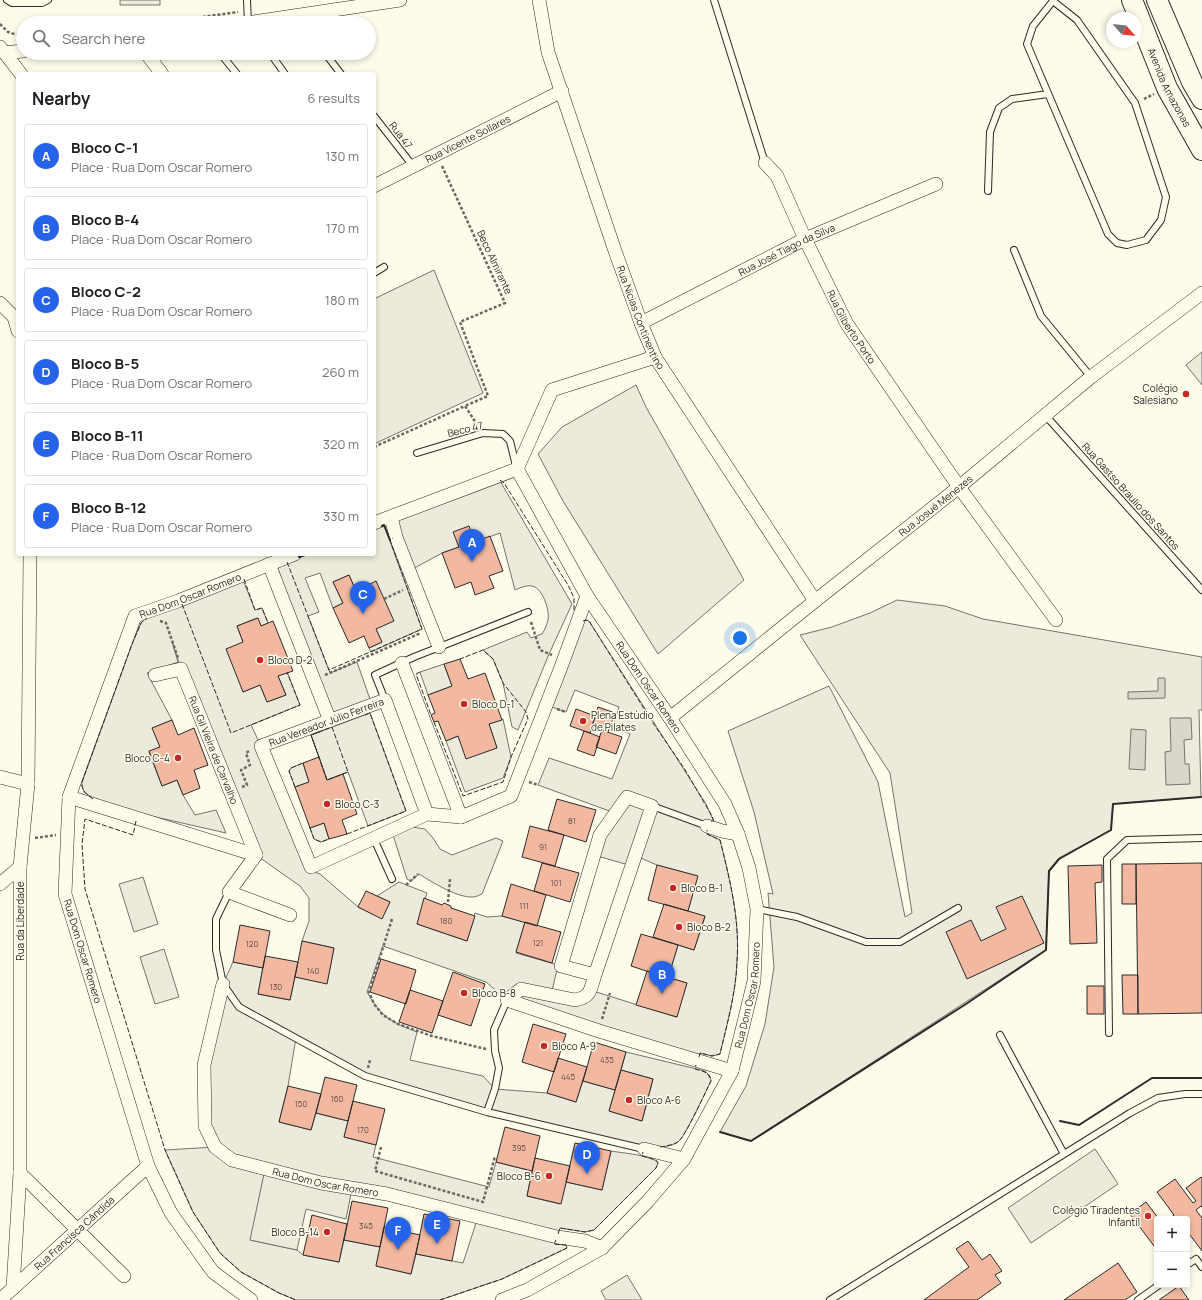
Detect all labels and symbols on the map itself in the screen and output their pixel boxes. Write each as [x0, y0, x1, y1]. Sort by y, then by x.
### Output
north arrow [1106, 12, 1142, 48]
street label: Avenida Amazonas [1145, 46, 1194, 129]
street label: Rua Vicente Sollares [423, 111, 513, 166]
street label: Rua 47 [386, 119, 416, 151]
street label: Rua José Tiago da Silva [736, 220, 837, 279]
street label: Beco Almirante [474, 228, 516, 297]
street label: Rua Nicias Continentino [614, 264, 668, 372]
street label: Rua Gilberto Porto [824, 287, 879, 366]
place label: Colégio Salesiano [1133, 381, 1178, 407]
marker: Colégio Salesiano [1181, 389, 1191, 399]
street label: Beco 47 [446, 418, 484, 440]
street label: Rua Gastso Braulio dos Santos [1079, 439, 1183, 553]
street label: Rua Josué Menezes [895, 472, 976, 539]
pin: A [459, 529, 485, 562]
street label: Rua Dom Oscar Romero [137, 569, 243, 621]
pin: C [350, 581, 376, 614]
your location [730, 628, 750, 648]
street label: Rua Dom Oscar Romero [613, 638, 685, 736]
place label: Bloco D-2 [268, 653, 313, 667]
marker: Bloco D-2 [255, 655, 265, 665]
street label: Rua Gil Vieira de Carvalho [186, 694, 242, 806]
street label: Rua Vereador Júlio Ferreira [267, 694, 386, 750]
place label: Bloco D-1 [472, 697, 515, 711]
marker: Bloco D-1 [459, 699, 469, 709]
place label: Plena Estúdio de Pilates [591, 708, 654, 734]
marker: Plena Estúdio de Pilates [578, 716, 588, 726]
place label: Bloco C-4 [125, 751, 170, 765]
marker: Bloco C-4 [173, 753, 183, 763]
place label: Bloco C-3 [335, 797, 379, 811]
marker: Bloco C-3 [322, 799, 332, 809]
house number: 81 [568, 815, 576, 826]
house number: 91 [539, 841, 547, 852]
house number: 101 [550, 877, 562, 888]
street label: Rua da Liberdade [13, 881, 27, 961]
place label: Bloco B-1 [681, 881, 723, 895]
marker: Bloco B-1 [668, 883, 678, 893]
street label: Rua Dom Oscar Romero [61, 897, 106, 1005]
house number: 111 [519, 900, 529, 911]
house number: 180 [440, 915, 452, 926]
place label: Bloco B-2 [687, 920, 731, 934]
marker: Bloco B-2 [674, 922, 684, 932]
house number: 121 [533, 937, 543, 948]
house number: 120 [246, 938, 258, 949]
street label: Rua Dom Oscar Romero [731, 941, 763, 1050]
pin: B [649, 961, 675, 994]
house number: 140 [307, 965, 319, 976]
house number: 130 [270, 981, 282, 992]
place label: Bloco B-8 [472, 986, 516, 1000]
marker: Bloco B-8 [459, 988, 469, 998]
place label: Bloco A-9 [552, 1039, 596, 1053]
marker: Bloco A-9 [539, 1041, 549, 1051]
house number: 435 [600, 1054, 614, 1065]
house number: 445 [561, 1071, 575, 1082]
house number: 160 [331, 1093, 344, 1104]
place label: Bloco A-6 [637, 1093, 681, 1107]
marker: Bloco A-6 [624, 1095, 634, 1105]
house number: 150 [295, 1098, 307, 1109]
house number: 170 [357, 1124, 369, 1135]
pin: D [574, 1141, 600, 1174]
house number: 395 [512, 1142, 526, 1153]
street label: Rua Dom Oscar Romero [271, 1164, 380, 1200]
place label: Bloco B-6 [497, 1169, 541, 1183]
marker: Bloco B-6 [544, 1171, 554, 1181]
street label: Rua Francisca Cândida [31, 1193, 117, 1273]
place label: Colégio Tiradentes Infantil [1053, 1203, 1140, 1229]
pin: E [424, 1211, 450, 1244]
marker: Colégio Tiradentes Infantil [1143, 1211, 1153, 1221]
pin: F [385, 1217, 411, 1250]
house number: 345 [359, 1220, 373, 1231]
place label: Bloco B-14 [271, 1225, 319, 1239]
marker: Bloco B-14 [322, 1227, 332, 1237]

